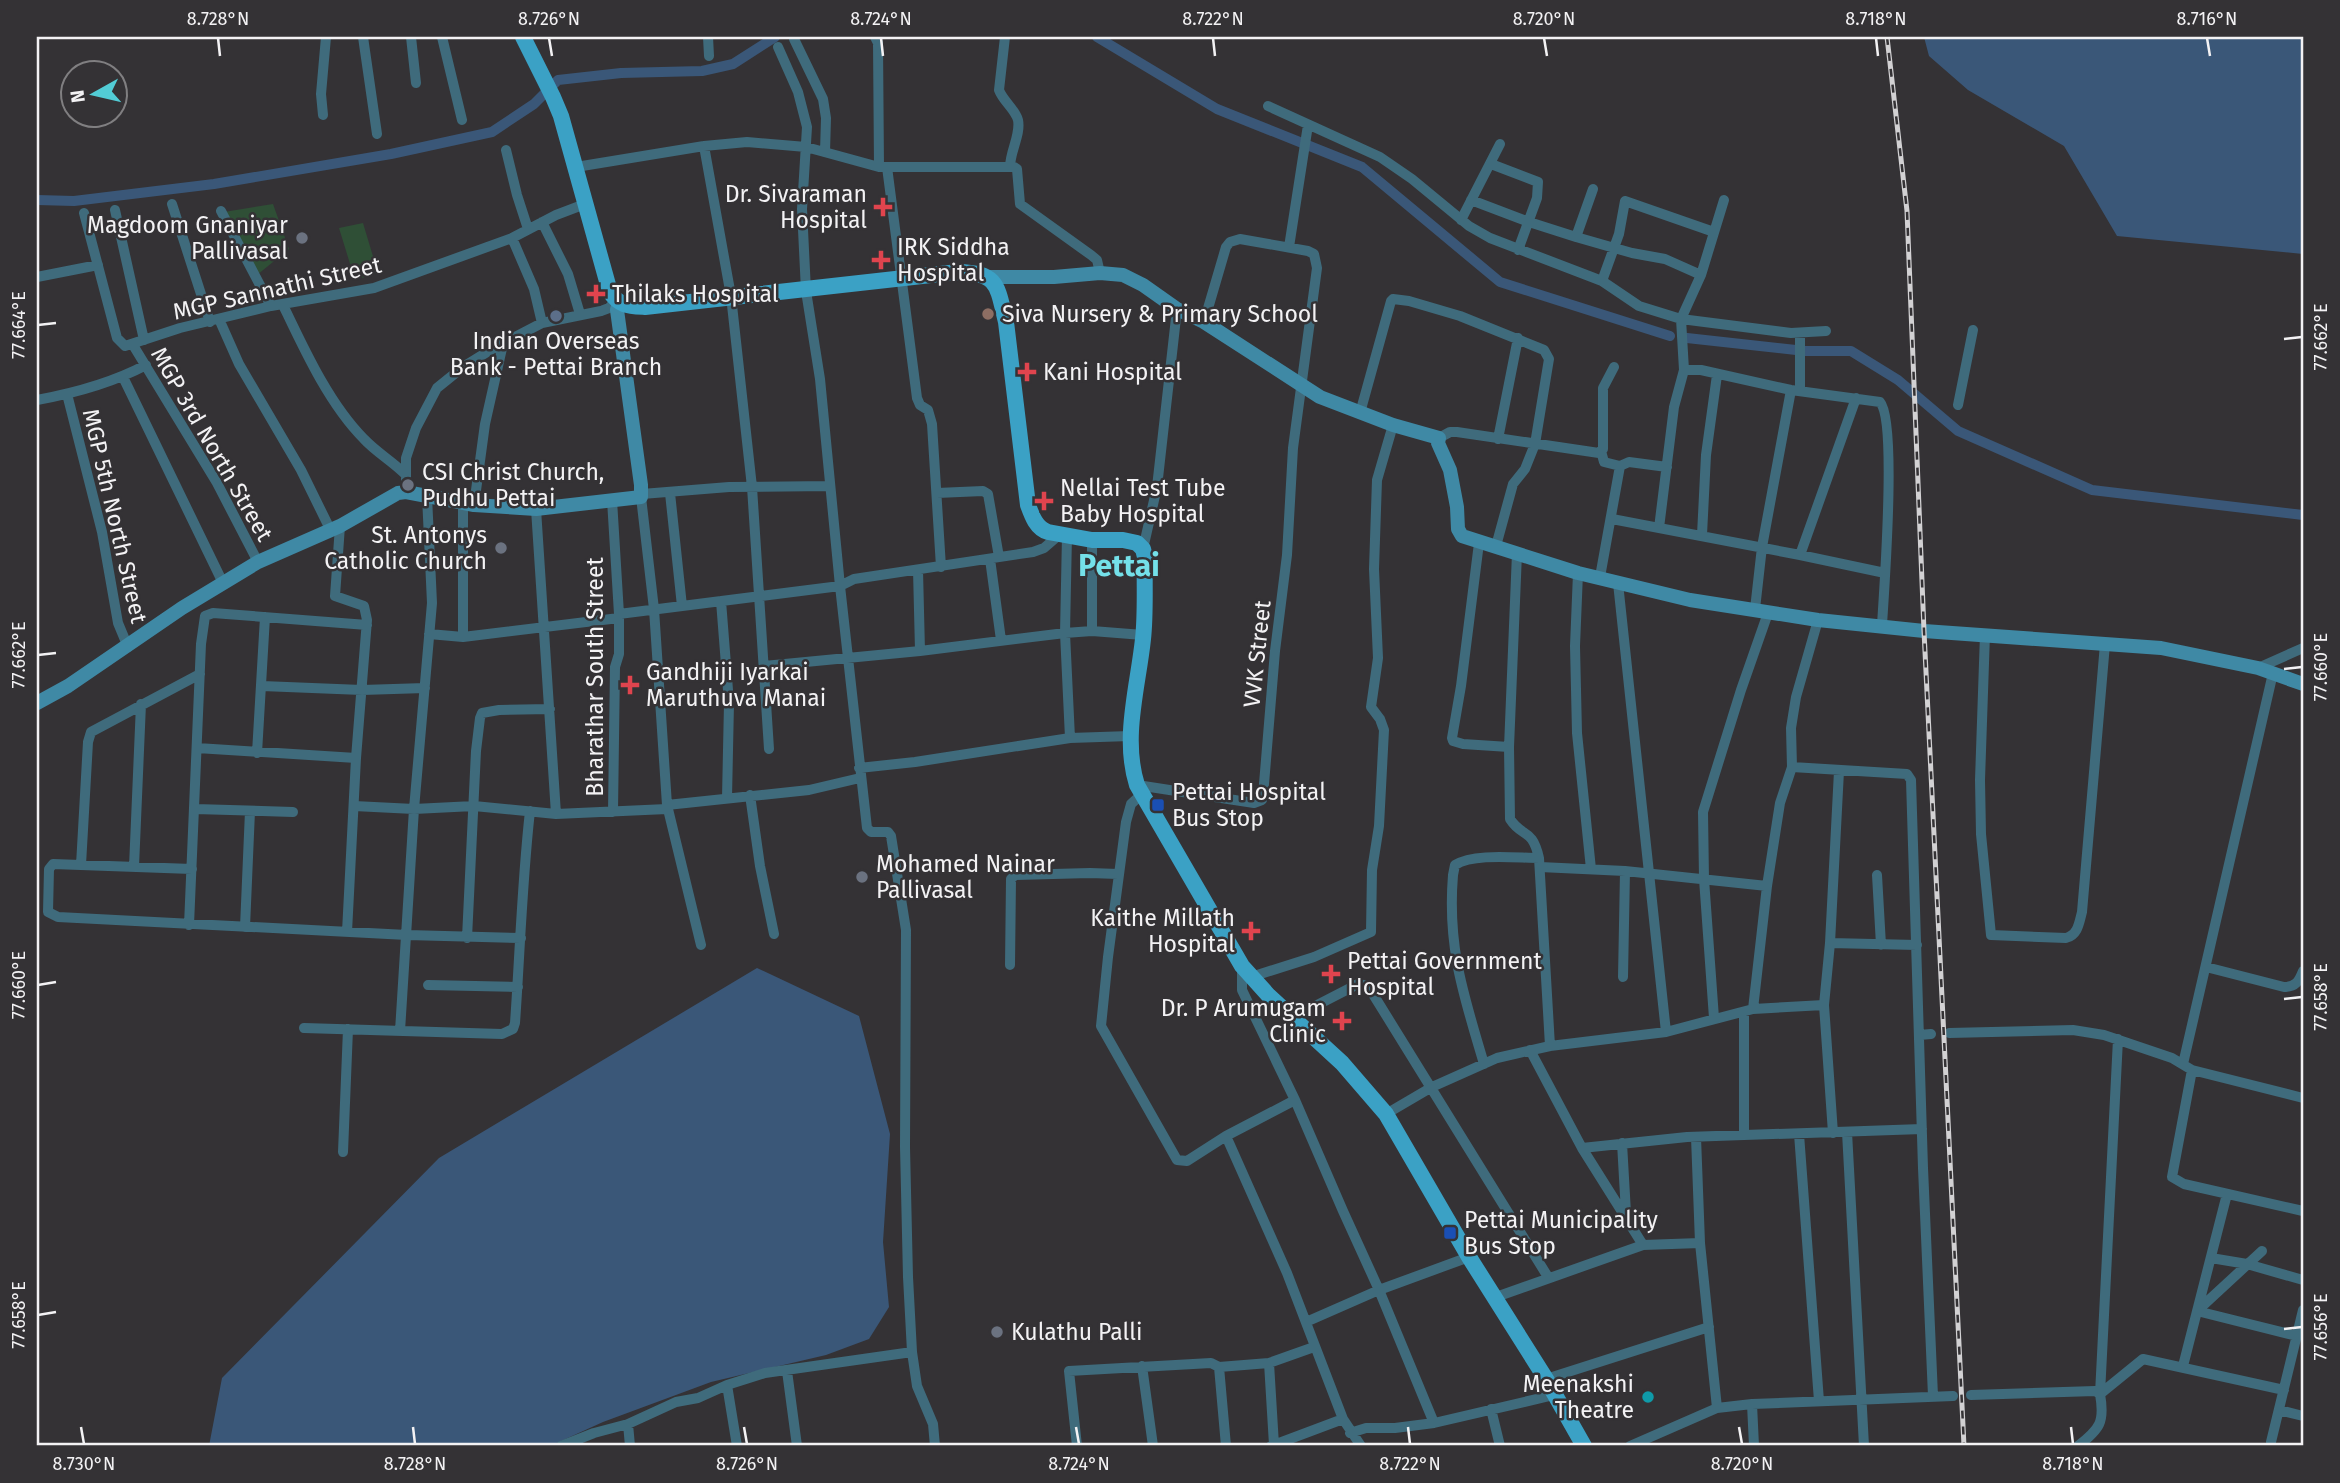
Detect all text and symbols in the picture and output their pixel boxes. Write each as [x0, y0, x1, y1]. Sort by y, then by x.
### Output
text: 8.728°N [187, 8, 249, 30]
text: 8.726°N [518, 8, 580, 30]
text: 8.724°N [850, 8, 912, 30]
text: 8.722°N [1182, 8, 1244, 30]
text: 8.720°N [1513, 8, 1575, 30]
text: 8.718°N [1845, 8, 1907, 30]
text: 8.716°N [2177, 8, 2237, 30]
north arrow [60, 60, 130, 130]
text: N [65, 88, 90, 104]
place label: Dr. Sivaraman Hospital [725, 180, 867, 234]
marker: Dr. Sivaraman Hospital [873, 197, 893, 217]
place label: Magdoom Gnaniyar Pallivasal [87, 211, 288, 265]
marker: Magdoom Gnaniyar Pallivasal [294, 230, 310, 246]
place label: IRK Siddha Hospital [897, 233, 1010, 287]
street label: MGP Sannathi Street [170, 250, 385, 326]
marker: IRK Siddha Hospital [871, 250, 891, 270]
place label: Thilaks Hospital [612, 280, 779, 308]
marker: Thilaks Hospital [586, 284, 606, 304]
text: 77.664°E [8, 291, 30, 359]
place label: Siva Nursery & Primary School [1002, 300, 1318, 328]
text: 77.662°E [2310, 303, 2332, 371]
marker: Siva Nursery & Primary School [980, 306, 996, 322]
marker: Indian Overseas Bank - Pettai Branch [548, 308, 564, 324]
place label: Indian Overseas Bank - Pettai Branch [450, 327, 662, 381]
street label: MGP 3rd North Street [145, 342, 279, 547]
place label: Kani Hospital [1043, 358, 1182, 386]
marker: Kani Hospital [1017, 362, 1037, 382]
street label: MGP 5th North Street [77, 406, 153, 627]
place label: CSI Christ Church, Pudhu Pettai [422, 458, 604, 512]
place label: Nellai Test Tube Baby Hospital [1060, 474, 1226, 528]
marker: CSI Christ Church, Pudhu Pettai [400, 477, 416, 493]
marker: Nellai Test Tube Baby Hospital [1034, 491, 1054, 511]
place label: St. Antonys Catholic Church [324, 521, 487, 575]
marker: St. Antonys Catholic Church [493, 540, 509, 556]
district label: Pettai [1078, 548, 1160, 584]
street label: Bharathar South Street [581, 557, 609, 797]
street label: VVK Street [1237, 598, 1277, 709]
text: 77.662°E [8, 621, 30, 689]
text: 77.660°E [2310, 633, 2332, 701]
place label: Gandhiji Iyarkai Maruthuva Manai [646, 658, 826, 712]
marker: Gandhiji Iyarkai Maruthuva Manai [620, 675, 640, 695]
place label: Pettai Hospital Bus Stop [1172, 778, 1326, 832]
marker: Pettai Hospital Bus Stop [1150, 797, 1166, 813]
place label: Mohamed Nainar Pallivasal [876, 850, 1055, 904]
marker: Mohamed Nainar Pallivasal [854, 869, 870, 885]
place label: Kaithe Millath Hospital [1090, 904, 1235, 958]
marker: Kaithe Millath Hospital [1241, 921, 1261, 941]
place label: Pettai Government Hospital [1347, 947, 1542, 1001]
text: 77.660°E [8, 951, 30, 1019]
text: 77.658°E [2310, 963, 2332, 1031]
marker: Pettai Government Hospital [1321, 964, 1341, 984]
place label: Dr. P Arumugam Clinic [1161, 994, 1326, 1048]
marker: Dr. P Arumugam Clinic [1332, 1011, 1352, 1031]
place label: Pettai Municipality Bus Stop [1464, 1206, 1659, 1260]
marker: Pettai Municipality Bus Stop [1442, 1225, 1458, 1241]
text: 77.658°E [8, 1281, 30, 1349]
text: 77.656°E [2310, 1293, 2332, 1361]
place label: Kulathu Palli [1011, 1318, 1142, 1346]
marker: Kulathu Palli [989, 1324, 1005, 1340]
place label: Meenakshi Theatre [1523, 1370, 1634, 1424]
marker: Meenakshi Theatre [1640, 1389, 1656, 1405]
text: 8.730°N [53, 1453, 115, 1475]
text: 8.728°N [384, 1453, 446, 1475]
text: 8.726°N [716, 1453, 778, 1475]
text: 8.724°N [1048, 1453, 1110, 1475]
text: 8.722°N [1379, 1453, 1441, 1475]
text: 8.720°N [1711, 1453, 1773, 1475]
text: 8.718°N [2042, 1453, 2104, 1475]

